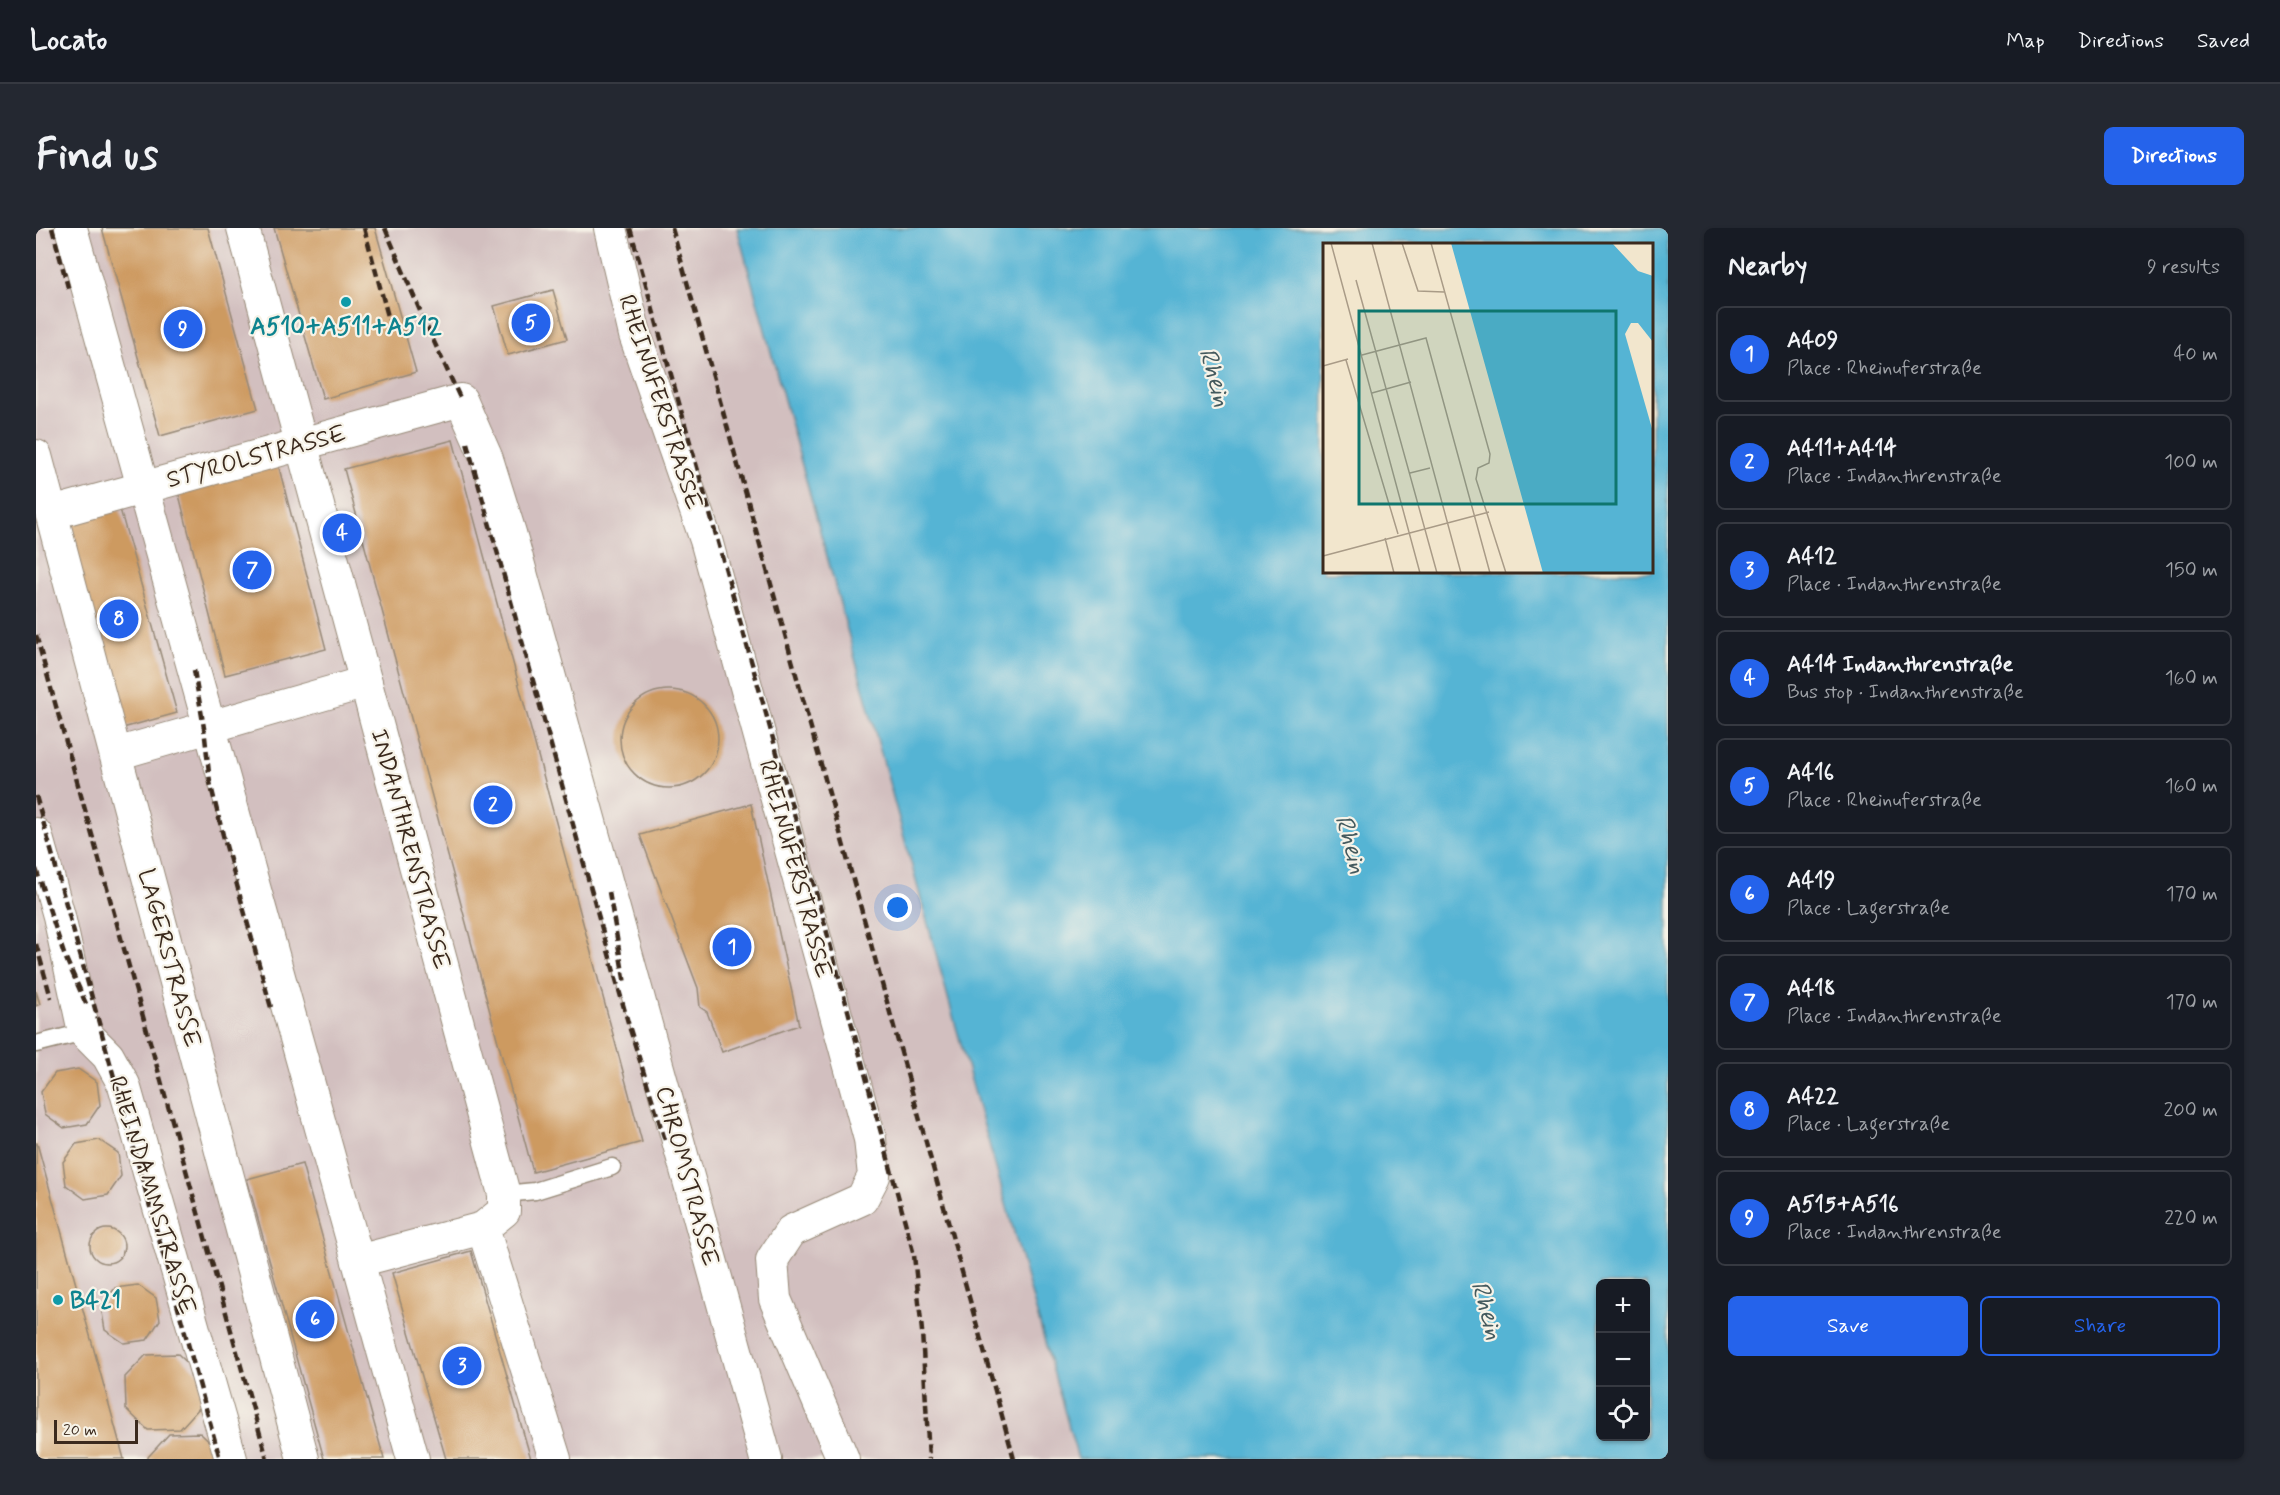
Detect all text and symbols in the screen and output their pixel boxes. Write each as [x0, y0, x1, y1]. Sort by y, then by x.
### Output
text: Locato [30, 23, 107, 60]
text: Map [2006, 27, 2045, 55]
text: Directions [2078, 27, 2164, 55]
text: Saved [2197, 27, 2250, 55]
button: Directions [2104, 127, 2244, 185]
text: Find us [36, 129, 158, 184]
inset map [1323, 243, 1653, 573]
text: Nearby [1728, 250, 1807, 284]
text: 9 results [2147, 254, 2220, 281]
street label: RHEINUFERSTRASSE [610, 291, 709, 514]
marker: A510+A511+A512 [339, 295, 353, 309]
pin: 5 [512, 300, 550, 346]
pin: 9 [164, 306, 202, 352]
place label: A510+A511+A512 [250, 312, 442, 343]
text: A409 [1787, 327, 1838, 355]
text: 1 [1745, 341, 1754, 368]
text: 40 m [2174, 341, 2218, 368]
water label: Rhein [1189, 344, 1239, 411]
text: Place · Rheinuferstraße [1787, 355, 1982, 382]
street label: STYROLSTRASSE [163, 419, 350, 496]
text: A411+A414 [1787, 435, 1897, 463]
text: 2 [1745, 449, 1754, 476]
text: 100 m [2164, 449, 2218, 476]
text: Place · Indanthrenstraße [1787, 463, 2002, 490]
pin: 4 [322, 510, 362, 556]
text: A412 [1787, 543, 1837, 571]
pin: 7 [232, 548, 272, 592]
text: 3 [1745, 557, 1754, 584]
text: 150 m [2165, 557, 2218, 584]
text: Place · Indanthrenstraße [1787, 571, 2002, 598]
pin: 8 [100, 596, 139, 642]
text: A414 Indanthrenstraße [1787, 651, 2013, 679]
text: 4 [1744, 665, 1755, 692]
text: 160 m [2165, 665, 2218, 692]
text: Bus stop · Indanthrenstraße [1787, 679, 2024, 706]
street label: INDANTHRENSTRASSE [363, 726, 457, 973]
street label: RHEINUFERSTRASSE [751, 757, 839, 982]
text: A416 [1787, 759, 1834, 787]
text: 5 [1744, 773, 1756, 800]
text: 160 m [2165, 773, 2218, 800]
pin: 2 [474, 782, 512, 828]
text: Place · Rheinuferstraße [1787, 787, 1982, 814]
water label: Rhein [1325, 811, 1375, 878]
street label: LAGERSTRASSE [130, 866, 207, 1051]
text: A419 [1787, 867, 1835, 895]
text: 6 [1744, 881, 1755, 908]
text: 170 m [2166, 881, 2218, 908]
your location [883, 893, 912, 922]
text: Place · Lagerstraße [1787, 895, 1950, 922]
pin: 1 [712, 924, 752, 970]
text: A418 [1787, 975, 1836, 1003]
text: 7 [1743, 989, 1756, 1016]
text: 170 m [2166, 989, 2218, 1016]
text: Place · Indanthrenstraße [1787, 1003, 2002, 1030]
street label: RHEINDAMMSTRASSE [101, 1072, 203, 1318]
street label: CHROMSTRASSE [648, 1083, 726, 1270]
text: A422 [1787, 1083, 1839, 1111]
text: 8 [1744, 1097, 1755, 1124]
text: 200 m [2163, 1097, 2218, 1124]
text: Place · Lagerstraße [1787, 1111, 1950, 1138]
text: A515+A516 [1787, 1191, 1899, 1219]
text: 9 [1745, 1205, 1754, 1232]
text: 220 m [2164, 1205, 2218, 1232]
text: Place · Indanthrenstraße [1787, 1219, 2002, 1246]
water label: Rhein [1461, 1277, 1511, 1344]
map controls [1596, 1279, 1650, 1441]
button: + [1596, 1279, 1650, 1333]
place label: B421 [70, 1286, 121, 1317]
marker: B421 [51, 1293, 65, 1307]
pin: 6 [296, 1296, 334, 1342]
button: Save [1728, 1296, 1968, 1356]
button: Share [1980, 1296, 2220, 1356]
button: − [1596, 1333, 1650, 1387]
pin: 3 [442, 1344, 482, 1388]
button: locate [1596, 1387, 1650, 1441]
scale bar [54, 1417, 138, 1444]
text: 20 m [63, 1420, 97, 1441]

